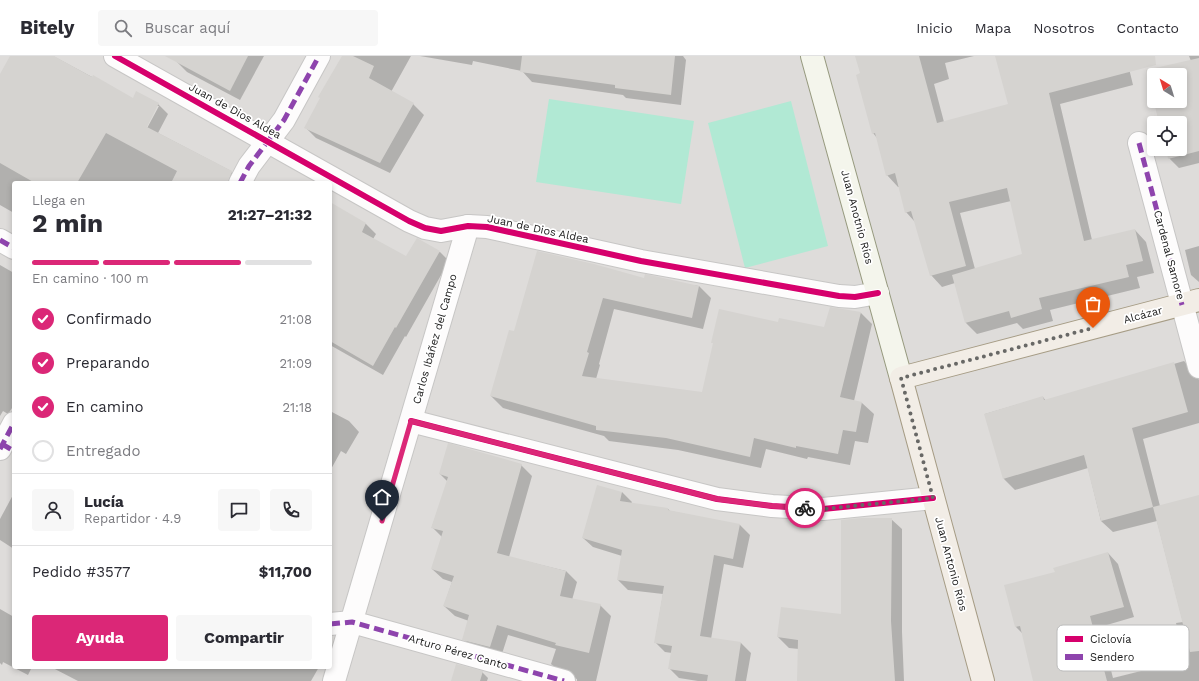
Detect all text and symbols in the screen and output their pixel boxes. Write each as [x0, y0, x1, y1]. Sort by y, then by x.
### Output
search box [98, 10, 378, 46]
text: Bitely [20, 16, 74, 39]
icon: search [112, 17, 134, 39]
text: Buscar aquí [144, 19, 230, 37]
text: Inicio [916, 20, 953, 36]
text: Mapa [975, 20, 1011, 36]
text: Nosotros [1033, 20, 1095, 36]
text: Contacto [1117, 20, 1179, 36]
north arrow [1147, 68, 1187, 108]
map controls [1147, 68, 1187, 156]
street label: Juan de Dios Aldea [187, 80, 283, 142]
button: locate [1147, 116, 1187, 156]
street label: Juan Anotnio Ríos [838, 168, 876, 266]
text: Llega en [32, 193, 85, 208]
text: 21:27–21:32 [228, 206, 312, 224]
text: 2 min [32, 208, 103, 238]
street label: Cardenal Samore [1151, 209, 1187, 301]
street label: Juan de Dios Aldea [486, 212, 590, 246]
text: En camino · 100 m [32, 271, 149, 286]
street label: Carlos Ibáñez del Campo [410, 273, 460, 405]
pin [1076, 287, 1110, 328]
icon: bag [1082, 293, 1104, 315]
street label: Alcázar [1122, 303, 1164, 326]
icon: check [32, 308, 54, 330]
text: Confirmado [66, 310, 152, 328]
text: 21:08 [279, 312, 312, 327]
icon: check [32, 352, 54, 374]
text: Preparando [66, 354, 150, 372]
text: 21:09 [279, 356, 312, 371]
icon: check [32, 396, 54, 418]
text: En camino [66, 398, 143, 416]
text: 21:18 [282, 400, 312, 415]
text: Entregado [66, 442, 140, 460]
pin [365, 480, 399, 521]
icon: home [371, 486, 393, 508]
courier [785, 488, 825, 528]
button: person [32, 489, 74, 531]
button: chat [218, 489, 260, 531]
button: phone [270, 489, 312, 531]
text: Lucía [84, 493, 124, 511]
icon: bike [794, 497, 816, 519]
text: Repartidor · 4.9 [84, 511, 181, 526]
street label: Juan Antonio Ríos [932, 515, 970, 613]
text: Pedido #3577 [32, 563, 130, 581]
text: $11,700 [259, 563, 312, 581]
button: Ayuda [32, 615, 168, 661]
button: Compartir [176, 615, 312, 661]
legend [1057, 625, 1189, 671]
street label: Arturo Pérez Canto [407, 632, 509, 672]
text: Ciclovía [1090, 633, 1131, 646]
text: Sendero [1090, 651, 1134, 664]

